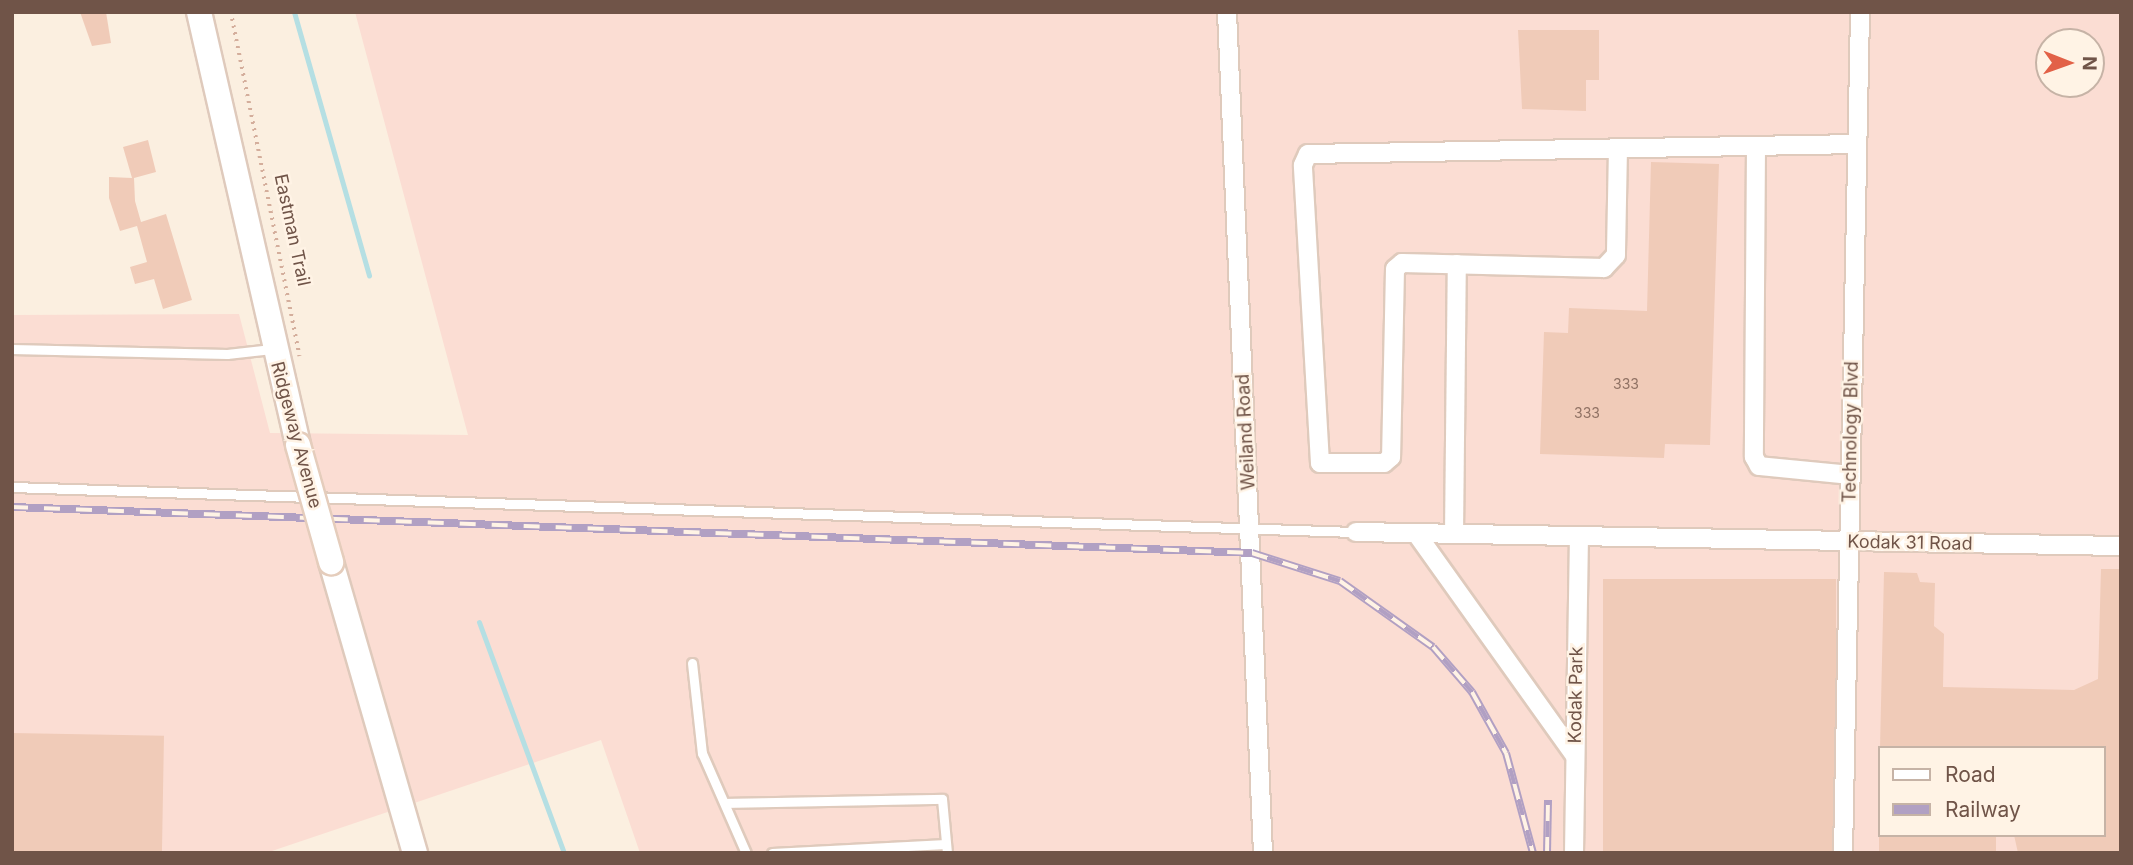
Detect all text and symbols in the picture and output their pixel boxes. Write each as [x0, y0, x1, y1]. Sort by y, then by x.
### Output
north arrow [2035, 28, 2105, 98]
text: N [2078, 56, 2101, 71]
street label: Eastman Trail [270, 172, 314, 288]
street label: Ridgeway Avenue [266, 359, 326, 511]
street label: Technology Blvd [1839, 361, 1863, 503]
street label: Weiland Road [1232, 373, 1260, 491]
house number: 333 [1613, 376, 1639, 392]
house number: 333 [1574, 405, 1600, 421]
street label: Kodak 31 Road [1847, 531, 1973, 555]
street label: Kodak Park [1564, 646, 1588, 744]
legend [1878, 746, 2105, 837]
text: Road [1945, 762, 1996, 787]
text: Railway [1945, 797, 2021, 822]

